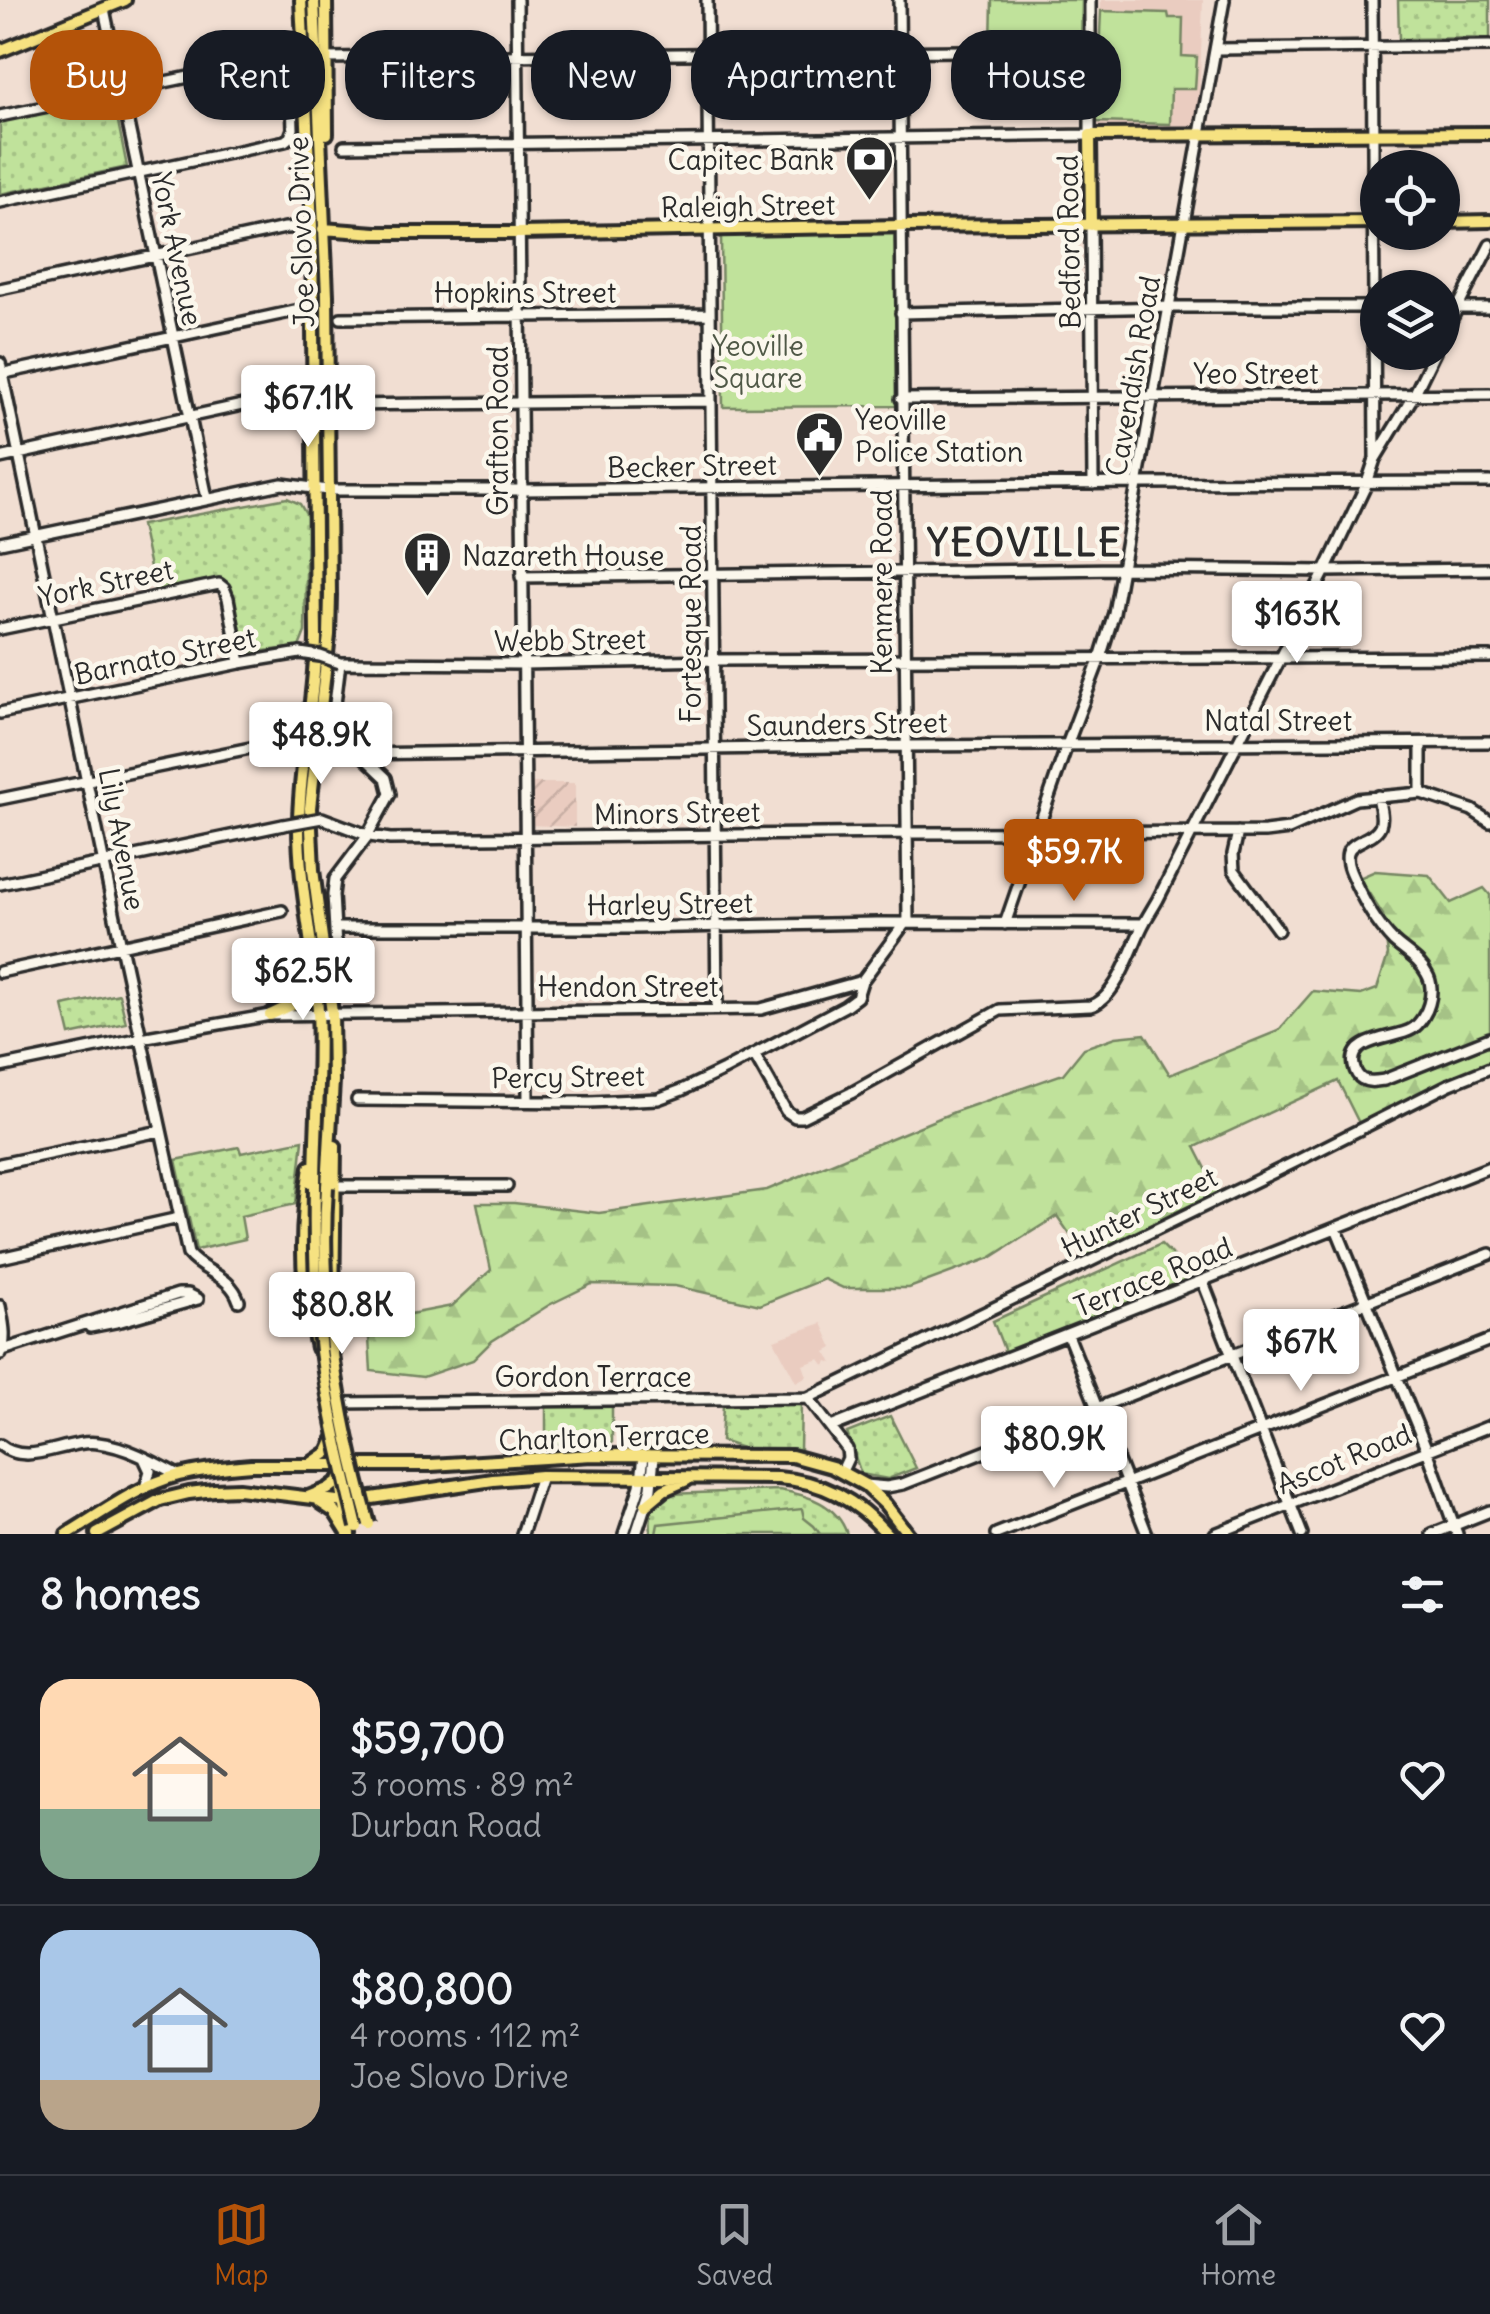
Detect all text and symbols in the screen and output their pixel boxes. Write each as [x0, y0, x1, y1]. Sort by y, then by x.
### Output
chip: Buy [30, 30, 163, 120]
chip: Rent [183, 30, 325, 120]
chip: Filters [345, 30, 511, 120]
chip: New [531, 30, 671, 120]
chip: Apartment [691, 30, 931, 120]
chip: House [951, 30, 1121, 120]
bank icon: Capitec Bank [843, 134, 895, 202]
street label: Joe Slovo Drive [280, 136, 322, 328]
place label: Capitec Bank [668, 142, 834, 178]
map controls [1360, 150, 1460, 370]
button: locate [1360, 150, 1460, 250]
street label: Bedford Road [1049, 155, 1089, 329]
street label: York Avenue [143, 169, 211, 329]
street label: Raleigh Street [660, 186, 836, 226]
button: layers [1360, 270, 1460, 370]
street label: Cavendish Road [1098, 273, 1168, 479]
street label: Hopkins Street [434, 275, 616, 311]
park label: Yeoville Square [712, 328, 804, 396]
street label: Grafton Road [480, 346, 516, 516]
street label: Yeo Street [1193, 356, 1319, 392]
pin: $67.1K [227, 365, 389, 450]
text: $67.1K [263, 377, 353, 418]
place label: Yeoville Police Station [855, 402, 1023, 470]
public building icon: Yeoville Police Station [794, 410, 846, 478]
street label: Becker Street [607, 447, 777, 485]
street label: Kenmere Road [864, 489, 900, 675]
district label: YEOVILLE [926, 519, 1123, 566]
street label: Fortesque Road [673, 525, 709, 723]
building icon: Nazareth House [401, 530, 453, 598]
place label: Nazareth House [462, 538, 664, 574]
street label: York Street [36, 551, 176, 615]
pin: $163K [1227, 581, 1367, 666]
text: $163K [1254, 593, 1340, 634]
street label: Barnato Street [71, 619, 259, 693]
street label: Webb Street [494, 621, 646, 659]
pin: $48.9K [240, 702, 402, 787]
street label: Natal Street [1204, 703, 1352, 739]
street label: Saunders Street [746, 704, 948, 744]
text: $48.9K [271, 714, 371, 755]
street label: Lily Avenue [91, 765, 153, 913]
street label: Minors Street [594, 794, 760, 832]
pin: $59.7K [993, 819, 1155, 904]
text: $59.7K [1026, 831, 1122, 872]
street label: Harley Street [587, 885, 753, 923]
pin: $62.5K [222, 938, 384, 1023]
text: $62.5K [254, 950, 352, 991]
street label: Hendon Street [537, 969, 719, 1005]
street label: Percy Street [491, 1058, 645, 1096]
street label: Hunter Street [1055, 1159, 1223, 1265]
street label: Terrace Road [1069, 1229, 1237, 1325]
pin: $80.8K [261, 1272, 423, 1357]
text: $80.8K [291, 1284, 393, 1325]
pin: $67K [1242, 1309, 1360, 1394]
text: $67K [1265, 1321, 1337, 1362]
street label: Gordon Terrace [494, 1359, 692, 1395]
pin: $80.9K [973, 1406, 1135, 1491]
street label: Charlton Terrace [498, 1415, 710, 1459]
street label: Ascot Road [1271, 1416, 1417, 1502]
text: $80.9K [1003, 1418, 1105, 1459]
icon: filters [1395, 1567, 1450, 1622]
text: 8 homes [40, 1568, 201, 1620]
text: $59,700 [350, 1712, 505, 1764]
icon: home [120, 1719, 240, 1839]
icon: heart [1395, 1752, 1450, 1807]
text: 3 rooms · 89 m² [350, 1764, 574, 1805]
text: Durban Road [350, 1805, 542, 1846]
text: $80,800 [350, 1963, 513, 2015]
icon: home [120, 1970, 240, 2090]
icon: heart [1395, 2003, 1450, 2058]
text: 4 rooms · 112 m² [350, 2015, 580, 2056]
text: Joe Slovo Drive [350, 2056, 569, 2097]
tab: Map [214, 2197, 269, 2293]
tab: Saved [696, 2197, 773, 2293]
tab: Home [1201, 2197, 1276, 2293]

